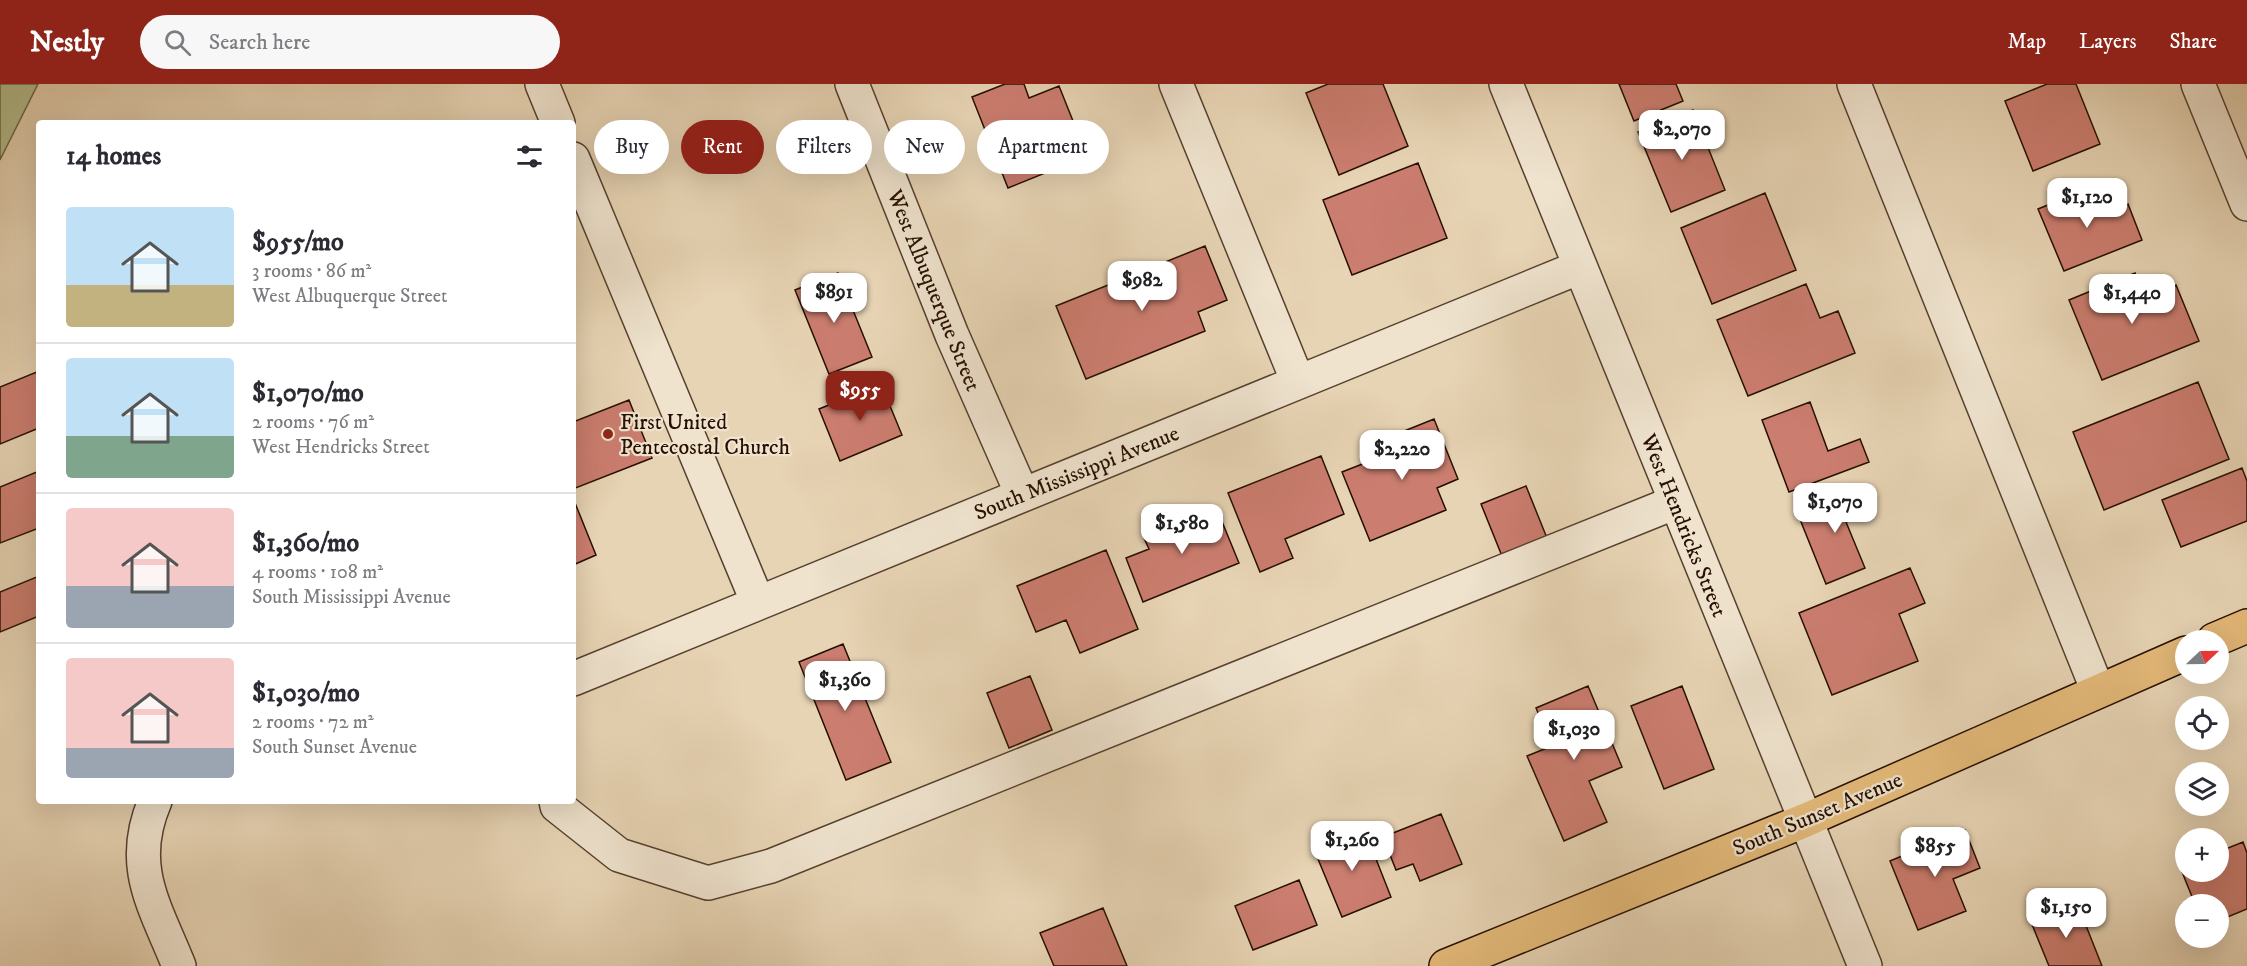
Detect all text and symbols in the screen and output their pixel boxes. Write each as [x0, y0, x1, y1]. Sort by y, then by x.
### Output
search box [140, 15, 560, 69]
text: Nestly [30, 25, 104, 60]
icon: search [161, 26, 194, 59]
text: Search here [209, 29, 310, 56]
text: Map [2007, 29, 2046, 55]
text: Layers [2079, 29, 2137, 55]
text: Share [2170, 29, 2217, 55]
pin: $2,070 [1633, 110, 1731, 161]
text: $2,070 [1653, 117, 1711, 142]
chip: Buy [594, 120, 669, 174]
chip: Rent [681, 120, 764, 174]
chip: Filters [776, 120, 872, 174]
chip: New [884, 120, 965, 174]
chip: Apartment [977, 120, 1109, 174]
text: 14 homes [66, 140, 161, 173]
icon: filters [513, 140, 546, 173]
pin: $1,120 [2038, 178, 2136, 229]
street label: West Albuquerque Street [880, 185, 986, 395]
text: $1,120 [2061, 185, 2113, 210]
text: $955/mo [252, 226, 344, 259]
icon: home [114, 231, 186, 303]
text: 3 rooms · 86 m² [252, 259, 371, 284]
pin: $982 [1106, 261, 1178, 312]
text: $982 [1122, 268, 1162, 293]
pin: $891 [798, 273, 870, 324]
pin: $1,440 [2083, 274, 2181, 325]
text: $891 [815, 280, 853, 305]
text: $1,440 [2103, 281, 2161, 306]
text: West Albuquerque Street [252, 284, 447, 309]
pin: $955 [824, 371, 896, 422]
text: $1,070/mo [252, 377, 364, 410]
text: $955 [840, 378, 880, 403]
icon: home [114, 382, 186, 454]
place label: First United Pentecostal Church [620, 409, 791, 461]
text: 2 rooms · 76 m² [252, 410, 374, 435]
street label: South Mississippi Avenue [970, 420, 1183, 527]
marker: First United Pentecostal Church [601, 427, 615, 441]
street label: West Hendricks Street [1634, 429, 1733, 621]
pin: $2,220 [1353, 430, 1451, 481]
text: West Hendricks Street [252, 435, 430, 460]
text: $2,220 [1374, 437, 1430, 462]
pin: $1,070 [1786, 483, 1884, 534]
text: $1,070 [1807, 490, 1863, 515]
pin: $1,580 [1133, 504, 1231, 555]
text: $1,580 [1155, 511, 1209, 536]
text: $1,360/mo [252, 527, 359, 560]
icon: home [114, 532, 186, 604]
text: 4 rooms · 108 m² [252, 560, 383, 585]
text: South Mississippi Avenue [252, 585, 451, 610]
north arrow [2175, 630, 2229, 684]
map controls [2175, 630, 2229, 948]
pin: $1,360 [796, 661, 894, 712]
text: $1,360 [819, 668, 871, 693]
text: $1,030/mo [252, 677, 360, 710]
icon: home [114, 682, 186, 754]
button: locate [2175, 696, 2229, 750]
text: 2 rooms · 72 m² [252, 710, 374, 735]
pin: $1,030 [1525, 710, 1623, 761]
text: $1,030 [1548, 717, 1600, 742]
text: South Sunset Avenue [252, 735, 417, 760]
button: layers [2175, 762, 2229, 816]
street label: South Sunset Avenue [1729, 767, 1906, 862]
pin: $1,260 [1303, 821, 1401, 872]
pin: $855 [1899, 827, 1971, 878]
text: $1,260 [1325, 828, 1379, 853]
button: + [2175, 828, 2229, 882]
text: $855 [1915, 834, 1955, 859]
pin: $1,150 [2017, 888, 2115, 939]
button: − [2175, 894, 2229, 948]
text: $1,150 [2040, 895, 2092, 920]

